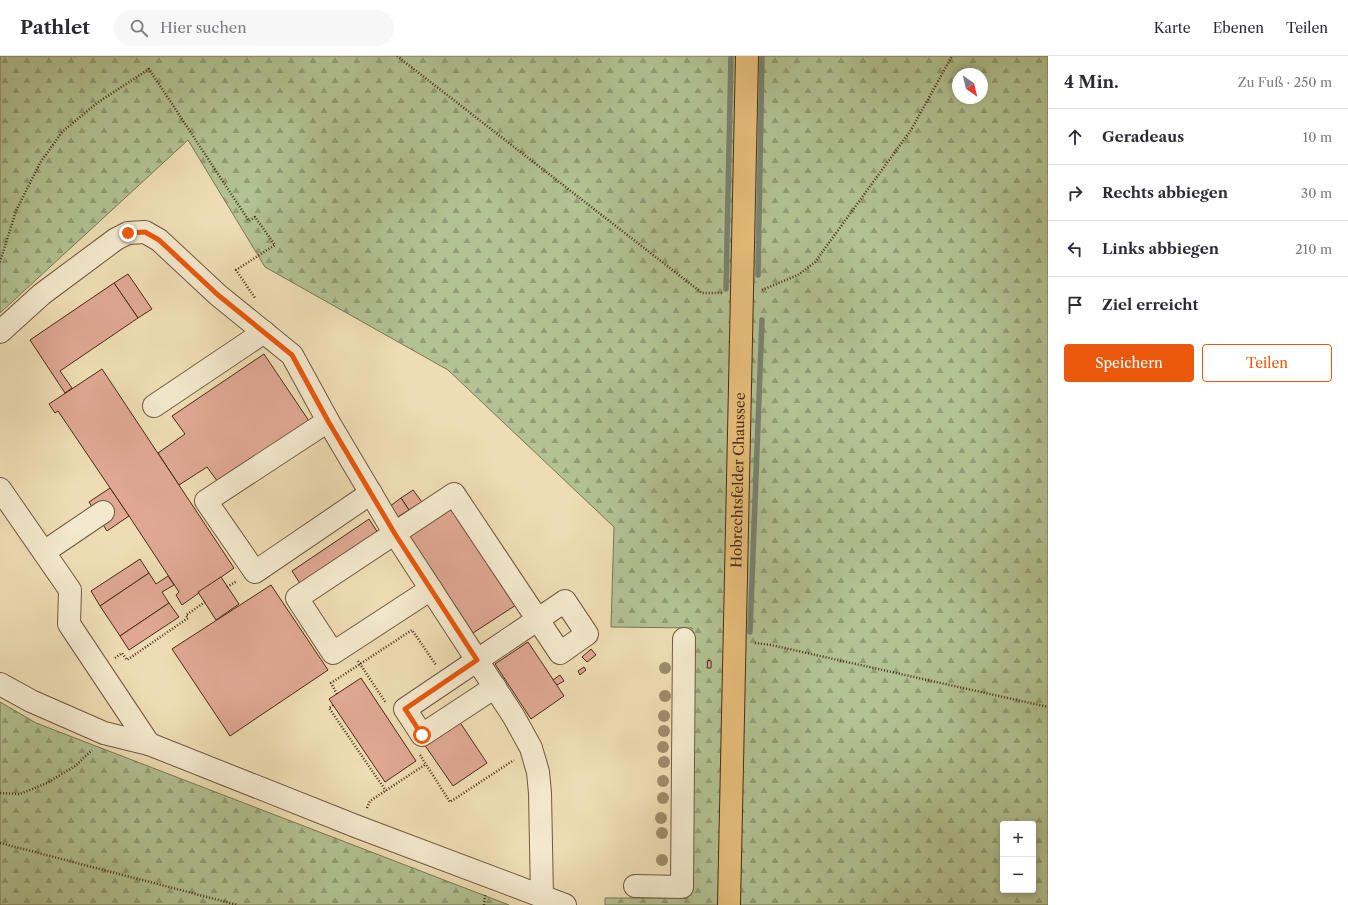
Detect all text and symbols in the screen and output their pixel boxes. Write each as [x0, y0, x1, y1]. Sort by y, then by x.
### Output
search box [114, 10, 394, 46]
text: Pathlet [20, 16, 90, 39]
icon: search [128, 17, 150, 39]
text: Hier suchen [160, 18, 247, 37]
text: Karte [1154, 19, 1191, 37]
text: Ebenen [1213, 19, 1264, 37]
text: Teilen [1286, 19, 1328, 37]
north arrow [952, 68, 988, 104]
text: 4 Min. [1064, 72, 1119, 92]
text: Zu Fuß · 250 m [1238, 74, 1332, 90]
icon: ahead [1064, 126, 1086, 148]
text: Geradeaus [1102, 127, 1184, 146]
text: 10 m [1303, 129, 1332, 145]
icon: right [1064, 182, 1086, 204]
text: Rechts abbiegen [1102, 183, 1228, 202]
text: 30 m [1301, 185, 1332, 201]
route end [119, 224, 137, 242]
icon: left [1064, 238, 1086, 260]
text: Links abbiegen [1102, 239, 1219, 258]
text: 210 m [1295, 241, 1332, 257]
icon: arrive [1064, 294, 1086, 316]
text: Ziel erreicht [1102, 295, 1198, 314]
button: Speichern [1064, 344, 1194, 382]
button: Teilen [1202, 344, 1332, 382]
street label: Hobrechtsfelder Chaussee [727, 392, 749, 568]
route start [413, 726, 431, 744]
map controls [1000, 821, 1036, 893]
button: + [1000, 821, 1036, 857]
button: − [1000, 857, 1036, 893]

